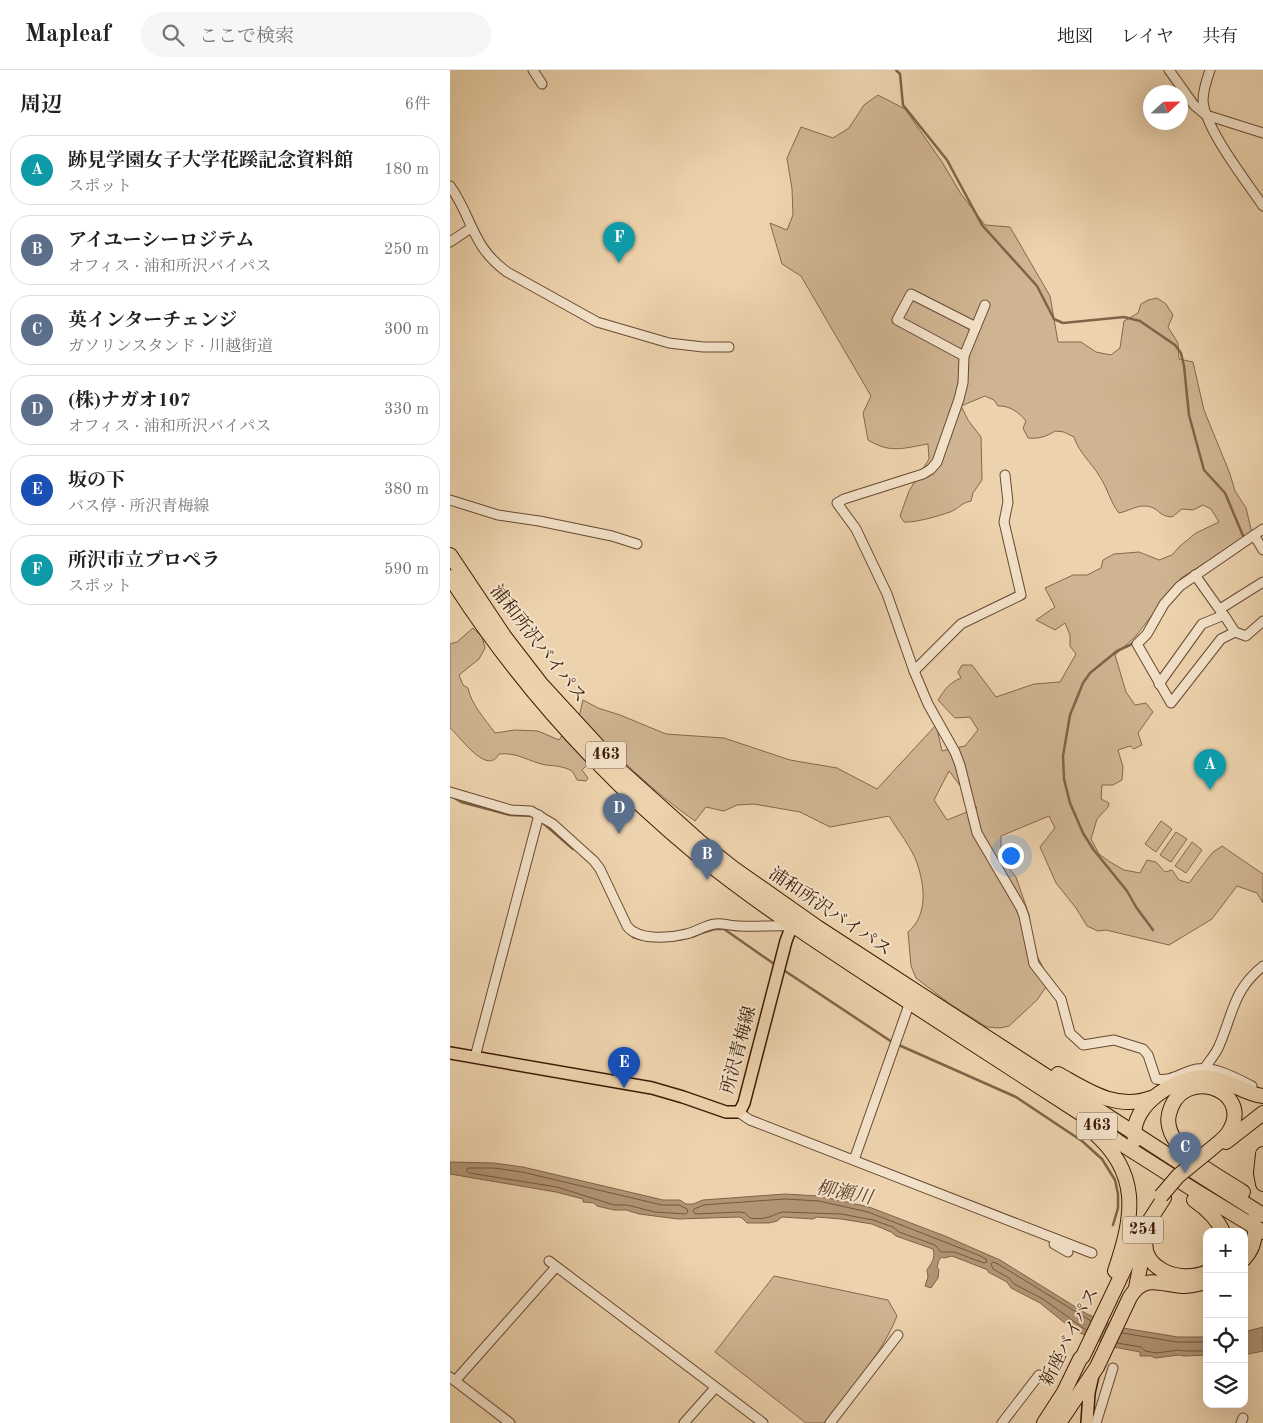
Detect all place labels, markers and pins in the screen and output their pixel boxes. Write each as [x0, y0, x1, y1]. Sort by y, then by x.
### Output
pin: F [603, 222, 635, 263]
pin: A [1194, 749, 1226, 790]
pin: D [603, 793, 635, 834]
pin: B [691, 839, 723, 880]
pin: E [608, 1047, 640, 1088]
pin: C [1169, 1132, 1201, 1173]

